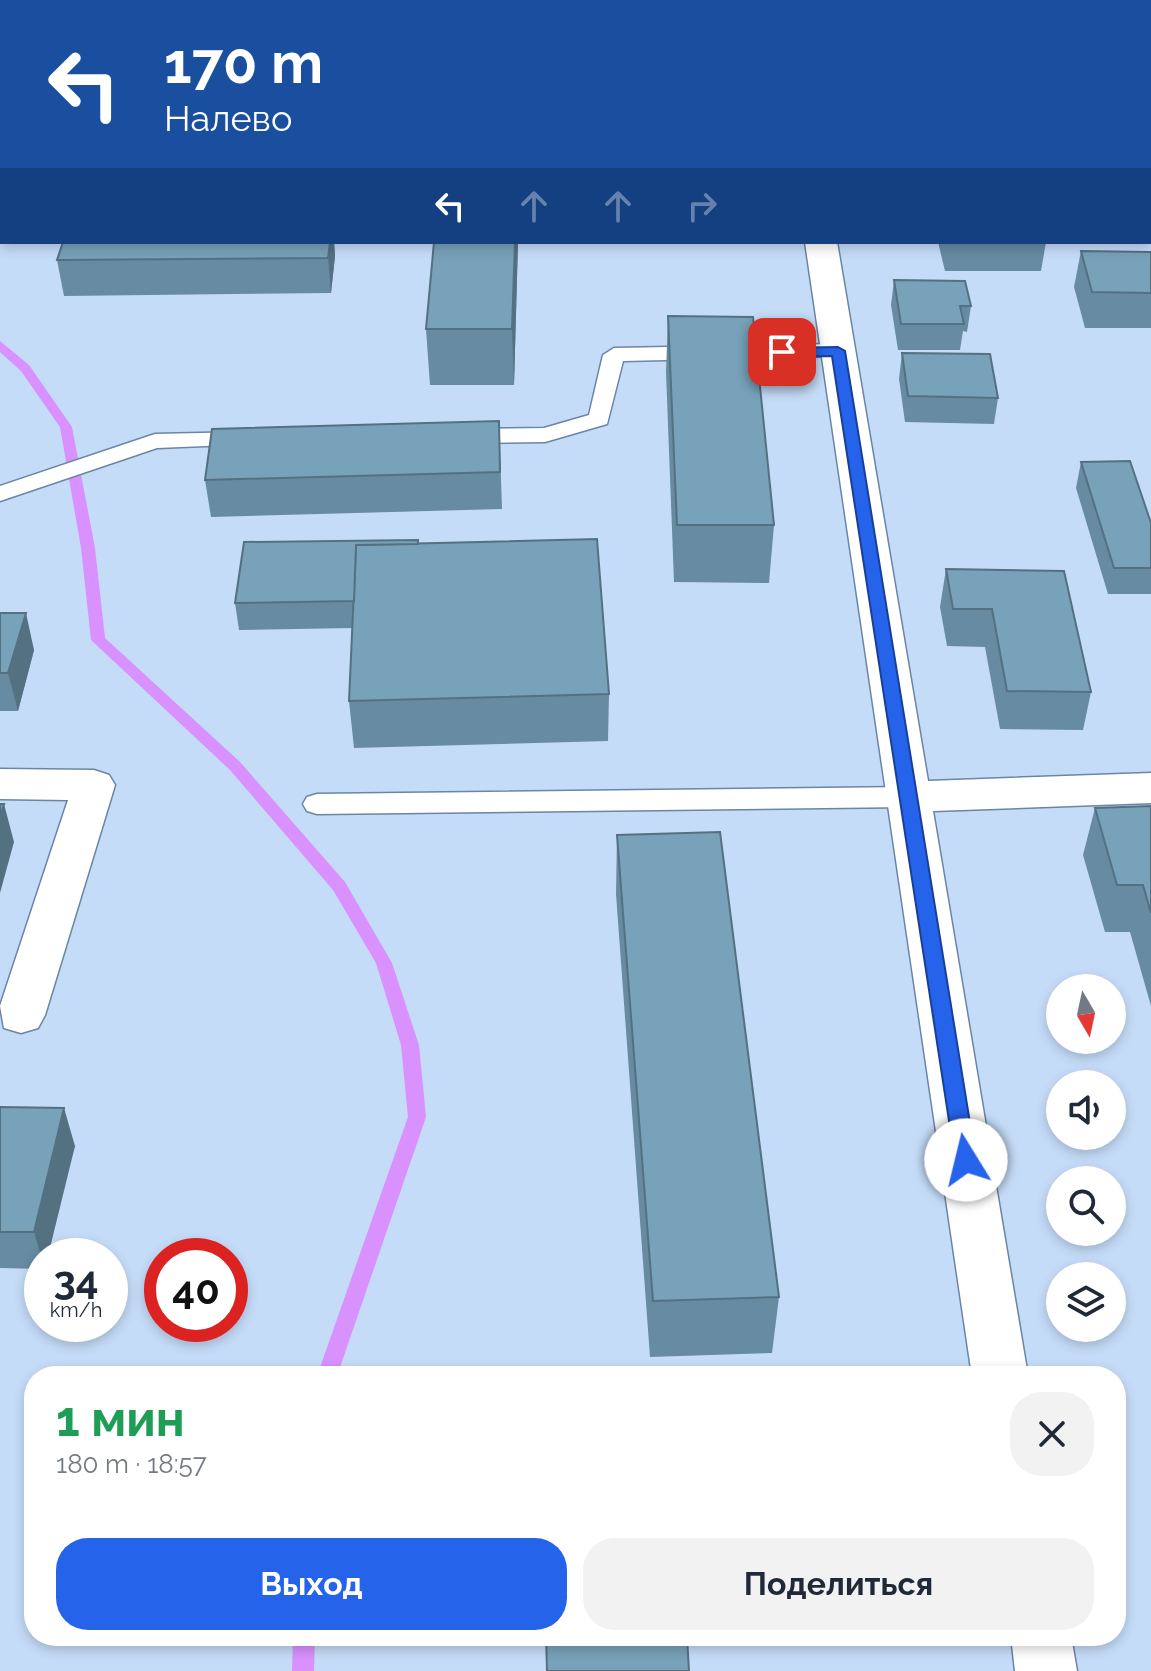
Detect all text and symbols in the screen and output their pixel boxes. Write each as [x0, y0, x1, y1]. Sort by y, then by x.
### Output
text: 170 m [164, 30, 323, 96]
icon: left [32, 32, 136, 136]
text: Налево [164, 97, 292, 139]
icon: left [428, 184, 472, 228]
icon: ahead [512, 184, 556, 228]
icon: ahead [596, 184, 640, 228]
icon: right [680, 184, 724, 228]
pin [748, 318, 816, 386]
icon: arrive [760, 330, 804, 374]
north arrow [1046, 974, 1126, 1054]
map controls [1046, 974, 1126, 1342]
button: sound [1046, 1070, 1126, 1150]
position arrow [924, 1118, 1008, 1202]
button: search [1046, 1166, 1126, 1246]
speed limit sign: 40 [144, 1238, 248, 1342]
text: 34 [53, 1256, 99, 1303]
button: layers [1046, 1262, 1126, 1342]
text: km/h [50, 1298, 102, 1322]
text: 1 мин [56, 1391, 185, 1447]
button: close [1010, 1392, 1094, 1476]
text: 180 m · 18:57 [56, 1449, 207, 1479]
button: Выход [56, 1538, 567, 1630]
button: Поделиться [583, 1538, 1094, 1630]

